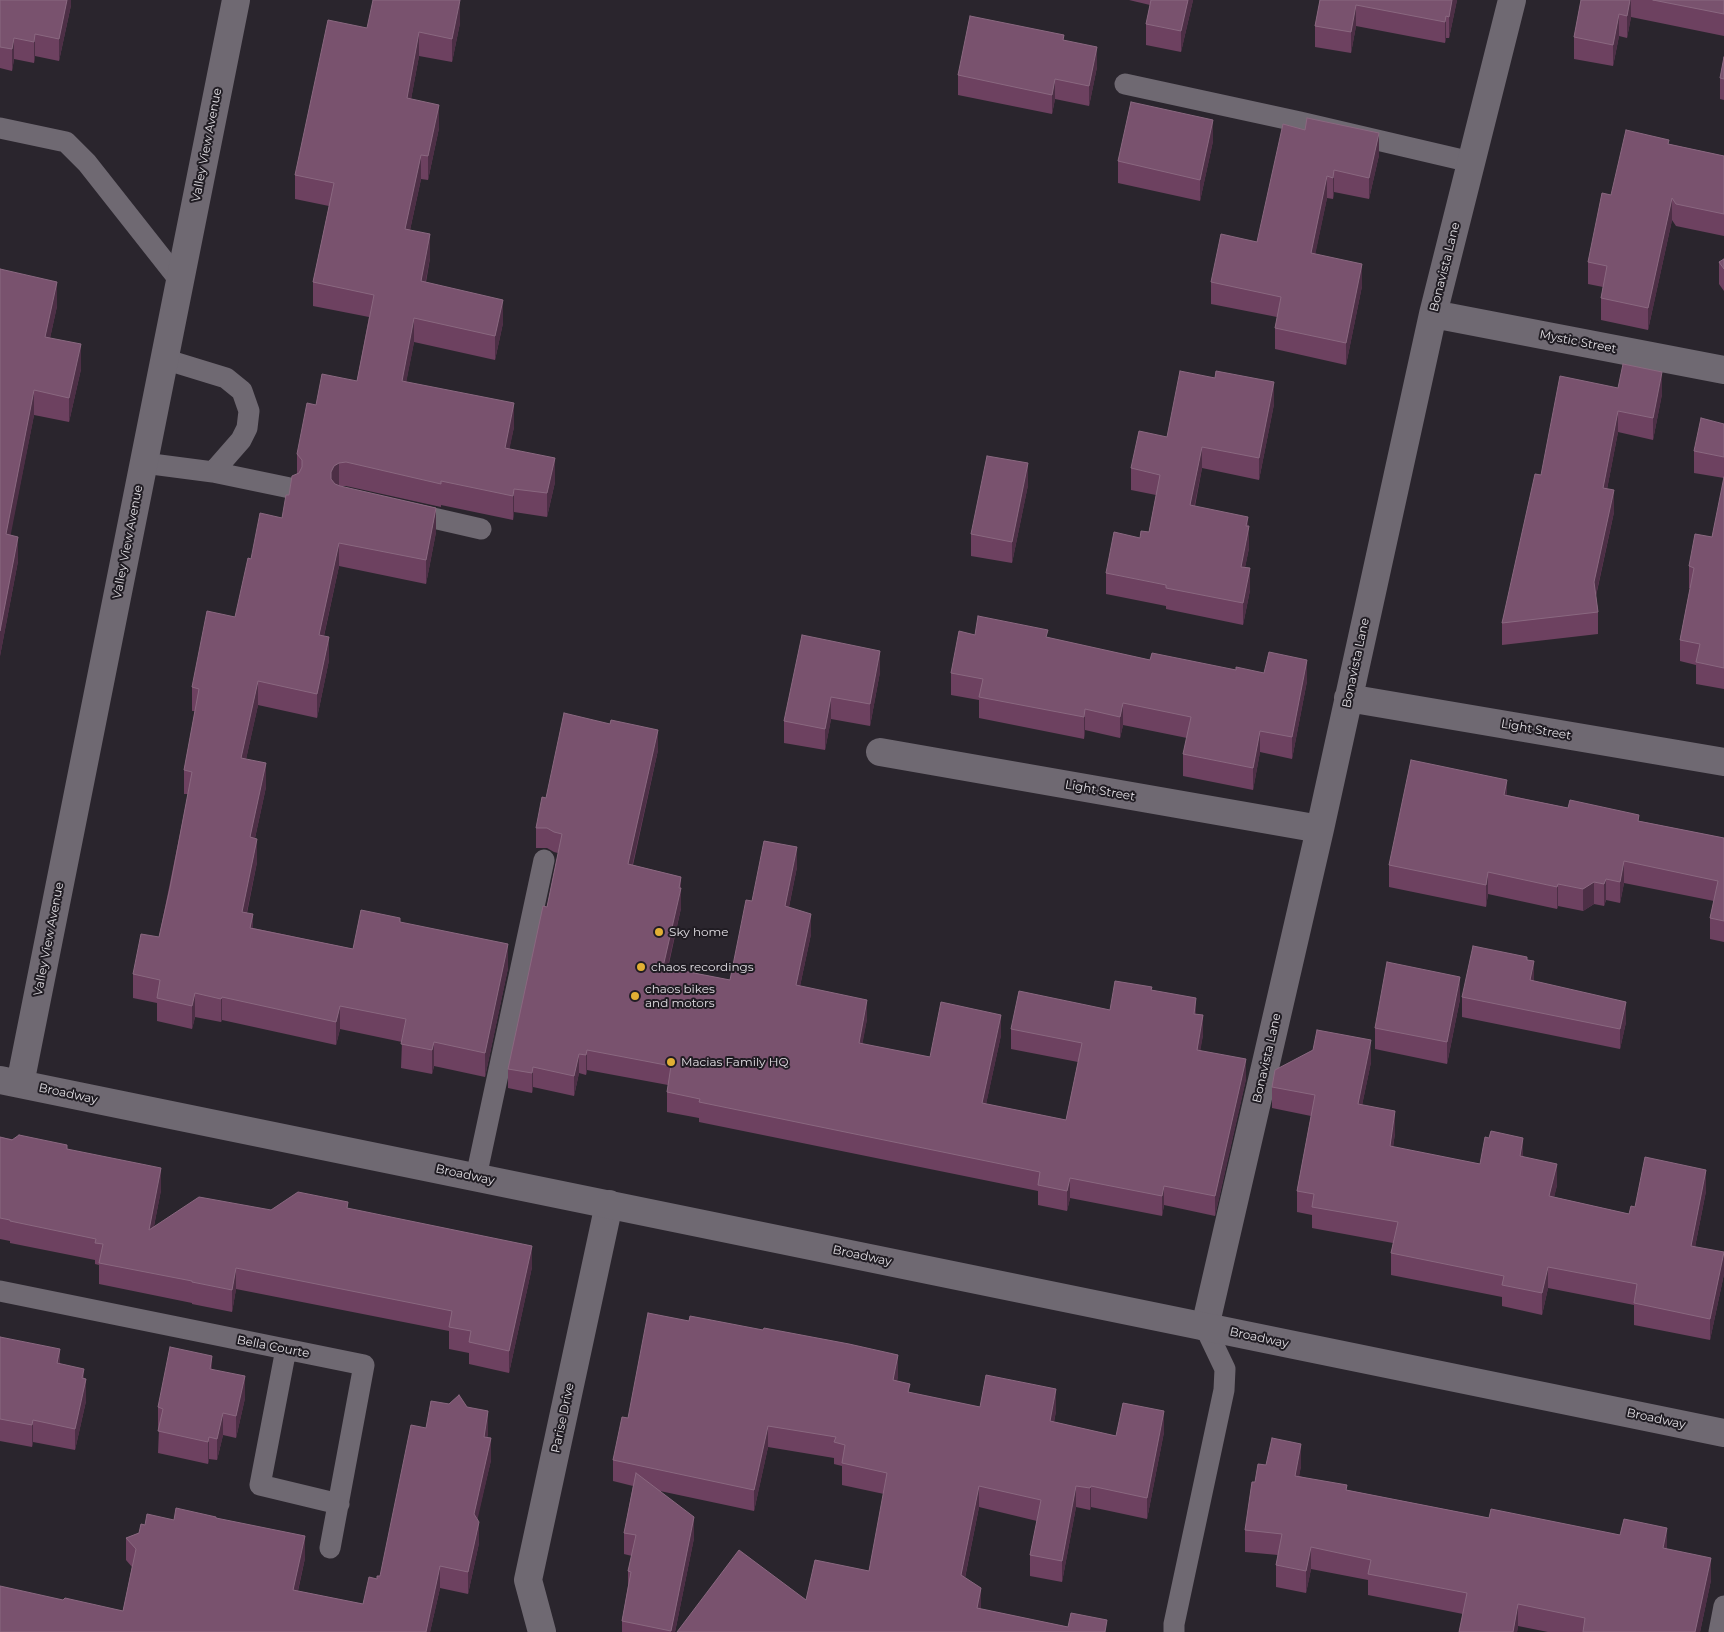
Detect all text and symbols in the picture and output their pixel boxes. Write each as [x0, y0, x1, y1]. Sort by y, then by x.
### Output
street label: Valley View Avenue [189, 87, 225, 203]
street label: Bonavista Lane [1427, 221, 1463, 313]
street label: Mystic Street [1538, 327, 1618, 357]
street label: Valley View Avenue [110, 484, 146, 600]
street label: Bonavista Lane [1339, 617, 1373, 709]
street label: Light Street [1500, 717, 1572, 743]
street label: Light Street [1064, 778, 1136, 804]
street label: Valley View Avenue [31, 881, 67, 997]
place label: Sky home [669, 925, 729, 939]
marker: Sky home [653, 926, 665, 938]
place label: chaos recordings [651, 960, 754, 974]
marker: chaos recordings [635, 961, 647, 973]
place label: chaos bikes and motors [645, 982, 715, 1010]
marker: chaos bikes and motors [629, 990, 641, 1002]
street label: Bonavista Lane [1250, 1012, 1284, 1104]
place label: Macias Family HQ [681, 1055, 789, 1069]
marker: Macias Family HQ [665, 1056, 677, 1068]
street label: Broadway [37, 1081, 99, 1107]
street label: Broadway [434, 1162, 496, 1188]
street label: Broadway [831, 1243, 893, 1269]
street label: Broadway [1228, 1325, 1290, 1351]
street label: Bella Courte [235, 1333, 311, 1361]
street label: Parise Drive [549, 1382, 577, 1454]
street label: Broadway [1625, 1406, 1687, 1432]

